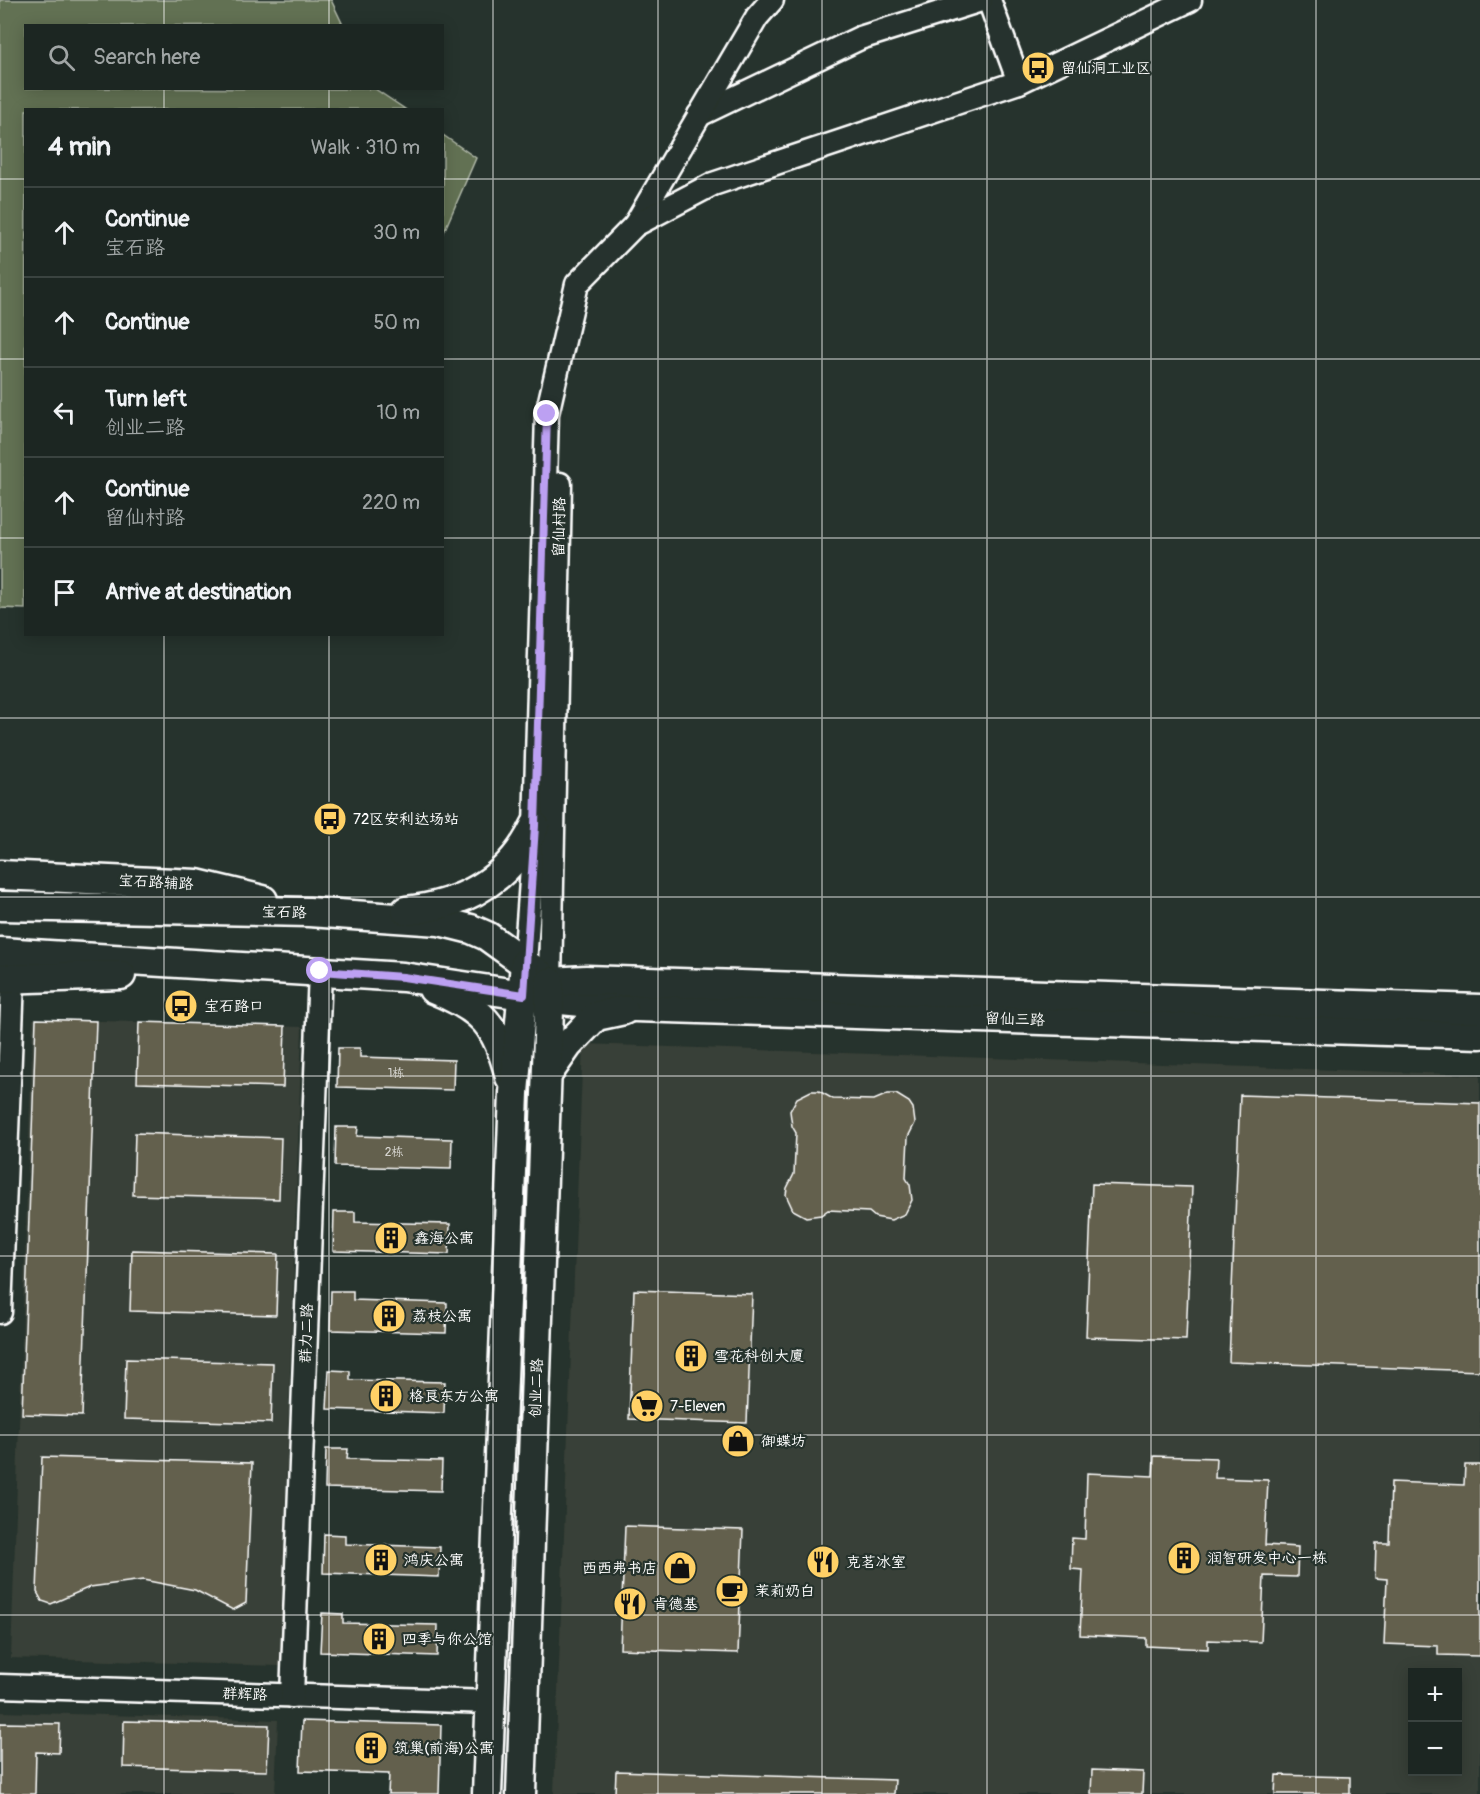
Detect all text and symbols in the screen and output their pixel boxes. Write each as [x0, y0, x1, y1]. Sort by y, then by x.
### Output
search box [24, 24, 444, 90]
icon: search [45, 41, 78, 74]
text: Search here [93, 43, 200, 71]
bus stop icon: 留仙洞工业区 [1020, 50, 1056, 86]
place label: 留仙洞工业区 [1061, 59, 1151, 78]
text: 4 min [48, 131, 111, 163]
text: Walk · 310 m [311, 135, 420, 160]
text: Continue [105, 205, 189, 233]
icon: ahead [48, 216, 81, 249]
text: 30 m [373, 220, 420, 245]
text: 宝石路 [105, 235, 165, 260]
icon: ahead [48, 306, 81, 339]
text: Continue [105, 308, 189, 336]
text: 50 m [373, 310, 420, 335]
text: Turn left [105, 385, 187, 413]
icon: left [48, 396, 81, 429]
text: 10 m [376, 400, 420, 425]
route end [533, 400, 559, 426]
text: 创业二路 [105, 415, 185, 440]
text: Continue [105, 475, 189, 503]
icon: ahead [48, 486, 81, 519]
text: 220 m [362, 490, 420, 515]
street label: 留仙村路 [549, 497, 570, 557]
text: 留仙村路 [105, 505, 185, 530]
icon: arrive [48, 576, 81, 609]
text: Arrive at destination [105, 578, 291, 606]
bus stop icon: 72区安利达场站 [312, 801, 348, 837]
place label: 72区安利达场站 [353, 810, 459, 829]
street label: 宝石路辅路 [118, 871, 194, 894]
street label: 宝石路 [261, 903, 307, 922]
route start [306, 957, 332, 983]
bus stop icon: 宝石路口 [163, 988, 199, 1024]
place label: 宝石路口 [204, 997, 264, 1016]
street label: 留仙三路 [985, 1009, 1045, 1030]
house number: 1栋 [388, 1066, 404, 1081]
house number: 2栋 [385, 1145, 403, 1160]
building icon: 鑫海公寓 [373, 1220, 409, 1256]
place label: 鑫海公寓 [414, 1229, 474, 1248]
building icon: 荔枝公寓 [371, 1298, 407, 1334]
street label: 群力二路 [296, 1303, 317, 1363]
place label: 荔枝公寓 [412, 1307, 472, 1326]
building icon: 雪花科创大廈 [673, 1338, 709, 1374]
place label: 雪花科创大廈 [714, 1347, 804, 1366]
street label: 创业二路 [526, 1358, 547, 1418]
building icon: 格良东方公寓 [368, 1378, 404, 1414]
place label: 格良东方公寓 [409, 1387, 499, 1406]
supermarket icon: 7-Eleven [629, 1388, 665, 1424]
place label: 7-Eleven [670, 1397, 725, 1416]
shop icon: 御蝶坊 [720, 1423, 756, 1459]
place label: 御蝶坊 [761, 1432, 806, 1451]
building icon: 润智研发中心一栋 [1166, 1540, 1202, 1576]
building icon: 鸿庆公寓 [363, 1542, 399, 1578]
restaurant icon: 克茗冰室 [805, 1544, 841, 1580]
place label: 润智研发中心一栋 [1207, 1549, 1327, 1568]
shop icon: 西西弗书店 [662, 1550, 698, 1586]
place label: 鸿庆公寓 [404, 1551, 464, 1570]
place label: 克茗冰室 [846, 1553, 906, 1572]
place label: 西西弗书店 [582, 1559, 657, 1578]
cafe icon: 茉莉奶白 [714, 1573, 750, 1609]
place label: 茉莉奶白 [755, 1582, 815, 1601]
restaurant icon: 肯德基 [612, 1586, 648, 1622]
place label: 肯德基 [653, 1595, 698, 1614]
building icon: 四季与你公馆 [361, 1621, 397, 1657]
place label: 四季与你公馆 [402, 1630, 492, 1649]
map controls [1408, 1668, 1462, 1776]
button: + [1408, 1668, 1462, 1722]
street label: 群辉路 [222, 1684, 268, 1705]
button: − [1408, 1722, 1462, 1776]
building icon: 筑巢(前海)公寓 [353, 1730, 389, 1766]
place label: 筑巢(前海)公寓 [394, 1739, 494, 1758]

